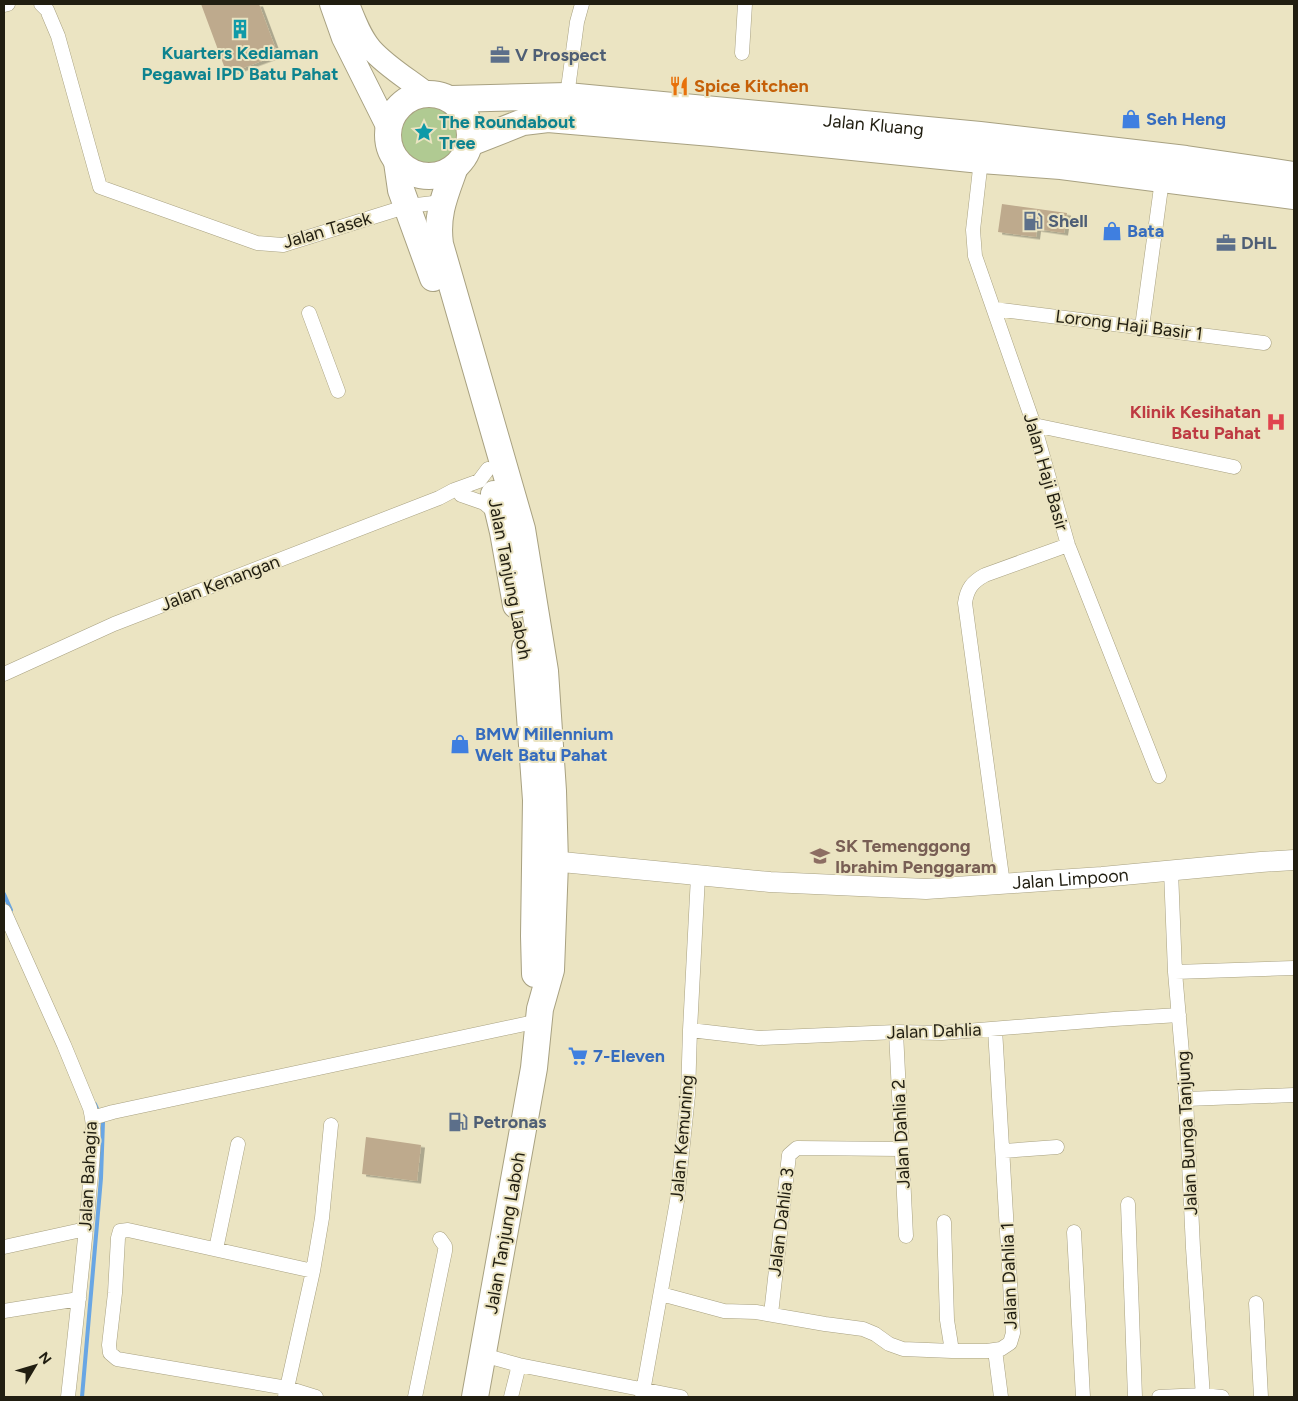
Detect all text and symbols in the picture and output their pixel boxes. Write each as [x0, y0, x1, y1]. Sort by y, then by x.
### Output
building icon: Kuarters Kediaman Pegawai IPD Batu Pahat [229, 18, 251, 40]
place label: Kuarters Kediaman Pegawai IPD Batu Pahat [142, 42, 338, 85]
office icon: V Prospect [489, 44, 511, 66]
place label: V Prospect [515, 44, 607, 66]
restaurant icon: Spice Kitchen [668, 75, 690, 97]
place label: Spice Kitchen [694, 75, 809, 97]
shop icon: Seh Heng [1120, 108, 1142, 130]
place label: Seh Heng [1146, 108, 1226, 130]
street label: Jalan Kluang [822, 109, 925, 141]
place label: The Roundabout Tree [439, 111, 576, 154]
place icon: The Roundabout Tree [413, 121, 435, 143]
street label: Jalan Tasek [280, 207, 374, 253]
fuel station icon: Shell [1022, 210, 1044, 232]
place label: Shell [1048, 210, 1088, 232]
shop icon: Bata [1101, 220, 1123, 242]
place label: Bata [1127, 220, 1164, 242]
office icon: DHL [1215, 232, 1237, 254]
place label: DHL [1241, 232, 1277, 254]
street label: Lorong Haji Basir 1 [1054, 305, 1204, 345]
place label: Klinik Kesihatan Batu Pahat [1130, 401, 1261, 444]
street label: Jalan Haji Basir [1019, 411, 1073, 533]
hospital icon: Klinik Kesihatan Batu Pahat [1265, 411, 1287, 433]
street label: Jalan Tanjung Laboh [484, 497, 536, 661]
street label: Jalan Kenangan [157, 550, 283, 616]
place label: BMW Millennium Welt Batu Pahat [475, 723, 614, 766]
shop icon: BMW Millennium Welt Batu Pahat [449, 733, 471, 755]
place label: SK Temenggong Ibrahim Penggaram [835, 835, 997, 878]
school or university icon: SK Temenggong Ibrahim Penggaram [809, 845, 831, 867]
street label: Jalan Limpoon [1012, 864, 1130, 894]
street label: Jalan Dahlia [886, 1018, 982, 1044]
supermarket icon: 7-Eleven [567, 1045, 589, 1067]
place label: 7-Eleven [593, 1045, 665, 1067]
street label: Jalan Bunga Tanjung [1172, 1050, 1202, 1216]
street label: Jalan Kemuning [666, 1074, 698, 1202]
street label: Jalan Dahlia 2 [887, 1079, 915, 1189]
fuel station icon: Petronas [447, 1111, 469, 1133]
place label: Petronas [473, 1111, 547, 1133]
street label: Jalan Bahagia [74, 1121, 102, 1231]
street label: Jalan Tanjung Laboh [480, 1151, 530, 1315]
street label: Jalan Dahlia 3 [763, 1166, 799, 1278]
street label: Jalan Dahlia 1 [996, 1222, 1022, 1330]
north arrow [10, 1341, 60, 1391]
text: N [35, 1349, 55, 1368]

